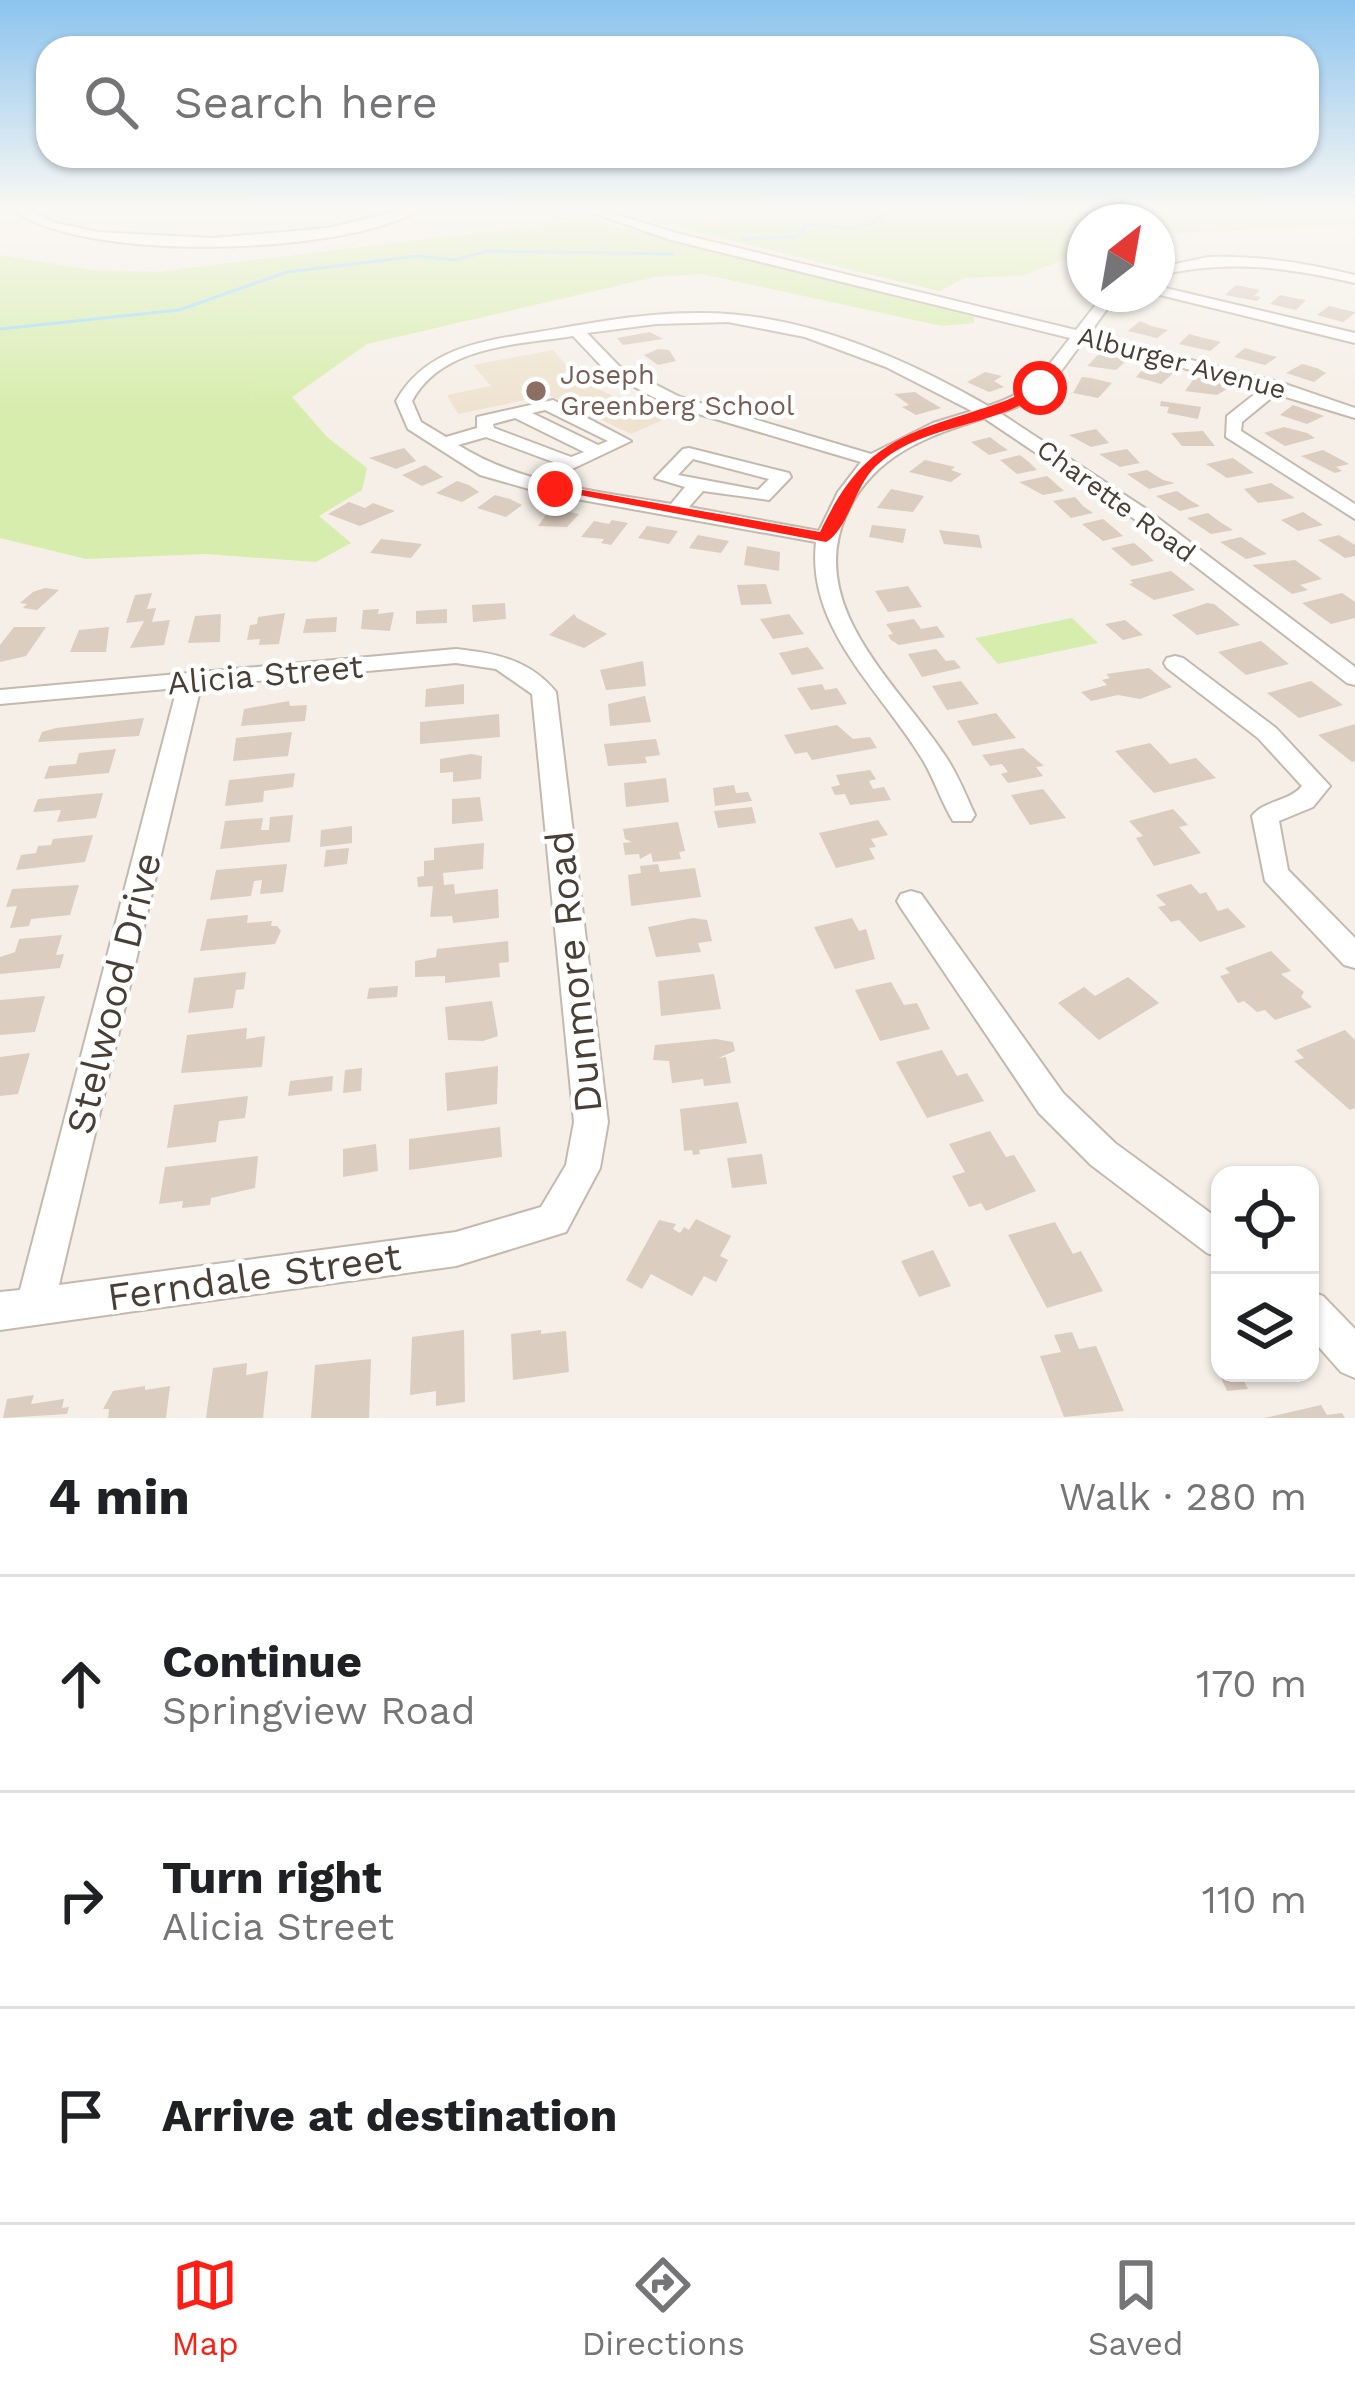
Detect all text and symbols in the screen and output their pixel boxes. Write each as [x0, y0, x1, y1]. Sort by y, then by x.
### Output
search box [36, 36, 1319, 168]
icon: search [78, 69, 144, 135]
text: Search here [174, 76, 438, 129]
north arrow [1067, 204, 1175, 312]
street label: Alburger Avenue [1075, 320, 1289, 406]
place label: Joseph Greenberg School [560, 359, 794, 422]
route start [1013, 361, 1067, 415]
marker: Joseph Greenberg School [523, 378, 549, 404]
street label: Charette Road [1031, 433, 1201, 569]
route end [528, 462, 582, 516]
street label: Alicia Street [166, 646, 365, 702]
street label: Dunmore Road [536, 829, 611, 1115]
street label: Stelwood Drive [57, 848, 170, 1139]
map controls [1211, 1166, 1319, 1382]
button: locate [1211, 1166, 1319, 1274]
street label: Ferndale Street [104, 1234, 404, 1319]
button: layers [1211, 1274, 1319, 1382]
text: 4 min [48, 1467, 190, 1526]
text: Walk · 280 m [1059, 1474, 1307, 1519]
text: Continue [162, 1635, 362, 1688]
icon: ahead [48, 1651, 114, 1717]
text: 170 m [1196, 1661, 1307, 1706]
text: Springview Road [162, 1688, 475, 1733]
text: Turn right [162, 1851, 382, 1904]
icon: right [48, 1867, 114, 1933]
text: 110 m [1202, 1877, 1307, 1922]
text: Alicia Street [162, 1904, 394, 1949]
icon: arrive [48, 2083, 114, 2149]
text: Arrive at destination [162, 2089, 617, 2142]
tab: Map [171, 2252, 239, 2363]
tab: Directions [582, 2252, 745, 2363]
tab: Saved [1088, 2252, 1184, 2363]

